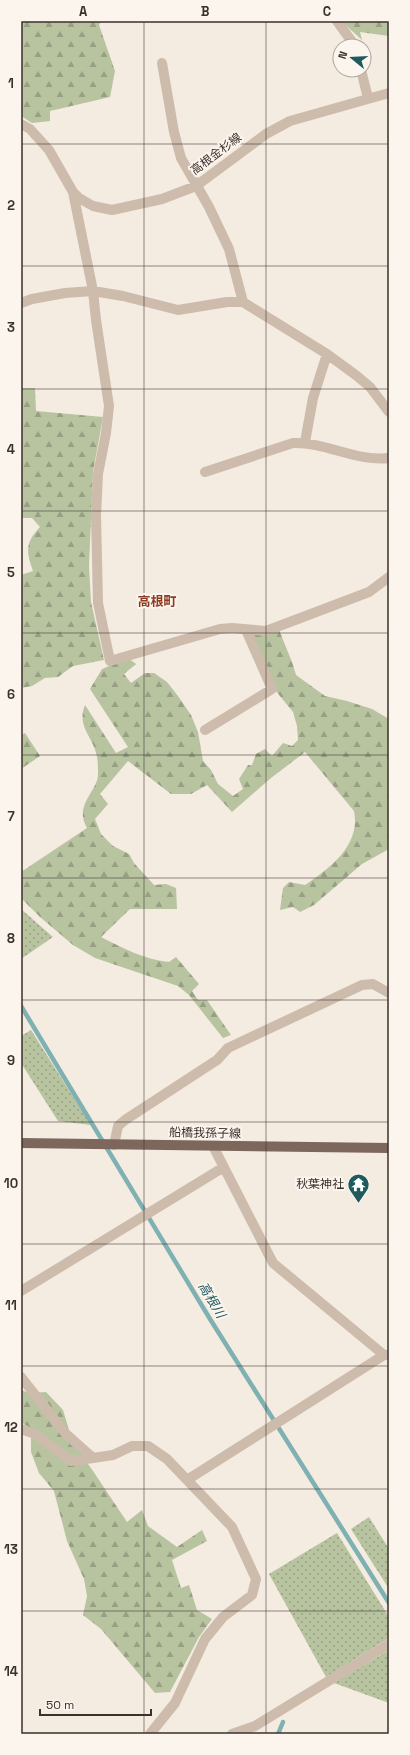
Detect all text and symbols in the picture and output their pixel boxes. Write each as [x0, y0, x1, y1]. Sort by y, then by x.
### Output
text: A [79, 3, 88, 20]
text: B [201, 3, 210, 20]
text: C [323, 3, 331, 20]
north arrow [332, 38, 372, 78]
text: N [335, 49, 350, 61]
text: 1 [8, 75, 14, 92]
street label: 高根金杉線 [187, 130, 245, 178]
text: 2 [7, 197, 15, 214]
text: 3 [7, 319, 15, 336]
text: 4 [7, 441, 15, 458]
text: 5 [7, 564, 15, 581]
district label: 高根町 [137, 593, 177, 610]
text: 6 [7, 686, 15, 703]
text: 7 [7, 808, 15, 825]
text: 8 [7, 930, 15, 947]
text: 9 [7, 1052, 15, 1069]
street label: 船橋我孫子線 [169, 1124, 241, 1142]
temple icon: 秋葉神社 [346, 1171, 372, 1204]
text: 10 [4, 1175, 18, 1192]
place label: 秋葉神社 [296, 1176, 344, 1192]
water label: 高根川 [195, 1279, 230, 1323]
text: 11 [5, 1297, 17, 1314]
text: 12 [4, 1419, 18, 1436]
text: 13 [4, 1541, 18, 1558]
text: 14 [4, 1663, 18, 1680]
scale bar [40, 1691, 151, 1717]
text: 50 m [46, 1697, 74, 1713]

